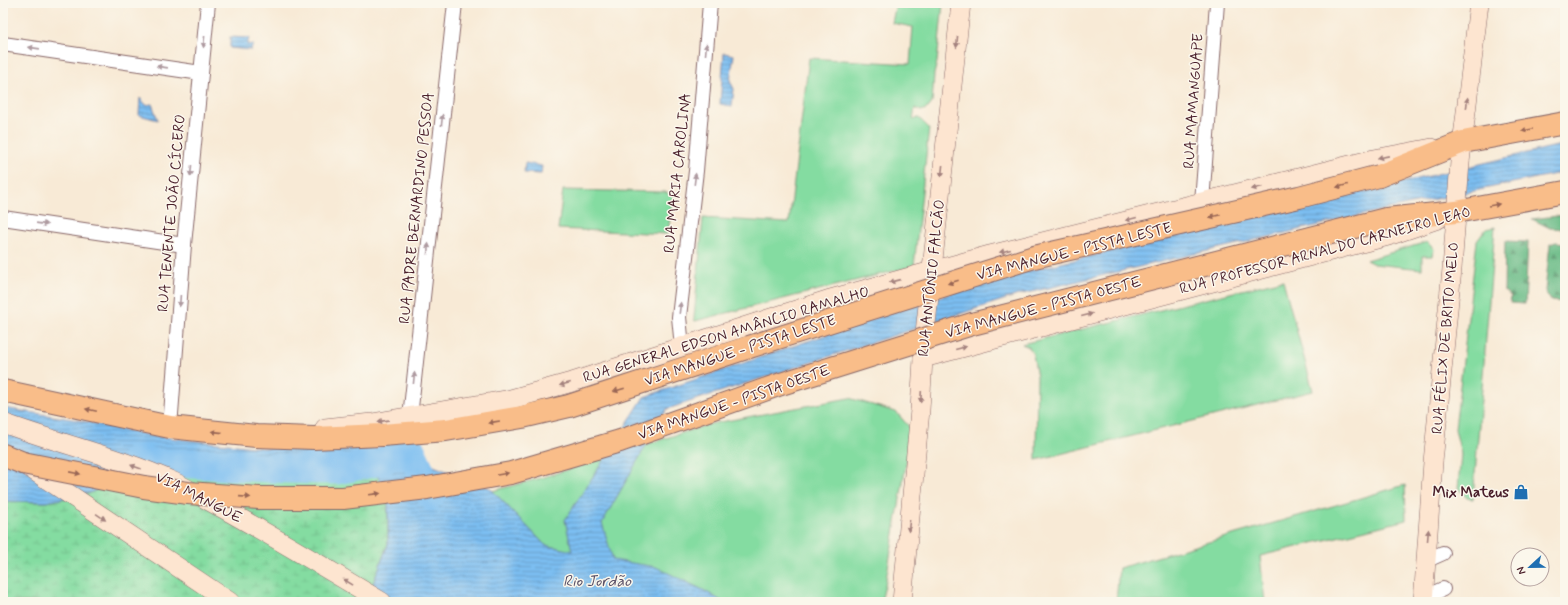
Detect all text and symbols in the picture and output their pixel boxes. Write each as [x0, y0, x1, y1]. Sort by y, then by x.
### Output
street label: RUA MAMANGUAPE [1179, 33, 1209, 169]
one-way arrow [201, 36, 207, 48]
one-way arrow [953, 36, 960, 48]
one-way arrow [703, 43, 710, 55]
one-way arrow [27, 45, 40, 51]
one-way arrow [156, 64, 168, 70]
street label: RUA PADRE BERNARDINO PESSOA [395, 91, 439, 325]
street label: RUA MARIA CAROLINA [660, 92, 696, 254]
one-way arrow [1464, 97, 1470, 109]
street label: RUA TENENTE JOÃO CÍCERO [152, 113, 191, 313]
one-way arrow [439, 114, 446, 126]
one-way arrow [1520, 128, 1533, 134]
one-way arrow [1377, 155, 1389, 161]
one-way arrow [188, 165, 195, 177]
one-way arrow [939, 165, 946, 177]
one-way arrow [692, 173, 699, 185]
one-way arrow [1335, 183, 1347, 189]
one-way arrow [1251, 185, 1263, 191]
street label: RUA ANTÔNIO FALCÃO [913, 198, 950, 358]
street label: RUA PROFESSOR ARNALDO CARNEIRO LEAO [1177, 202, 1473, 300]
one-way arrow [1488, 202, 1501, 208]
one-way arrow [1209, 214, 1221, 220]
one-way arrow [1125, 217, 1137, 223]
street label: VIA MANGUE - PISTA LESTE [975, 218, 1174, 286]
one-way arrow [35, 221, 48, 227]
street label: RUA FÉLIX DE BRITO MELO [1427, 241, 1464, 435]
one-way arrow [425, 243, 432, 255]
one-way arrow [998, 248, 1010, 254]
street label: VIA MANGUE - PISTA OESTE [943, 272, 1144, 344]
one-way arrow [889, 279, 901, 285]
one-way arrow [947, 279, 959, 285]
street label: RUA GENERAL EDSON AMÂNCIO RAMALHO [581, 282, 872, 388]
one-way arrow [177, 295, 184, 307]
one-way arrow [677, 302, 683, 314]
street label: VIA MANGUE - PISTA LESTE [642, 310, 839, 391]
one-way arrow [1081, 312, 1093, 318]
one-way arrow [955, 344, 967, 350]
street label: VIA MANGUE - PISTA OESTE [636, 360, 833, 445]
one-way arrow [411, 372, 417, 384]
one-way arrow [559, 381, 571, 387]
one-way arrow [613, 387, 625, 393]
one-way arrow [918, 391, 925, 403]
one-way arrow [85, 407, 97, 413]
one-way arrow [377, 418, 389, 424]
one-way arrow [488, 419, 500, 425]
one-way arrow [211, 428, 223, 435]
one-way arrow [129, 463, 141, 469]
street label: VIA MANGUE [152, 467, 246, 528]
one-way arrow [69, 471, 81, 477]
one-way arrow [497, 471, 509, 477]
place label: Mix Mateus [1432, 483, 1509, 503]
shop icon: Mix Mateus [1512, 483, 1530, 501]
one-way arrow [369, 491, 381, 498]
one-way arrow [239, 493, 251, 500]
one-way arrow [96, 513, 106, 521]
one-way arrow [906, 520, 912, 532]
one-way arrow [1424, 529, 1431, 541]
north arrow [1510, 547, 1550, 587]
text: N [1514, 564, 1530, 576]
water label: Rio Jordão [563, 571, 632, 592]
one-way arrow [342, 578, 354, 585]

